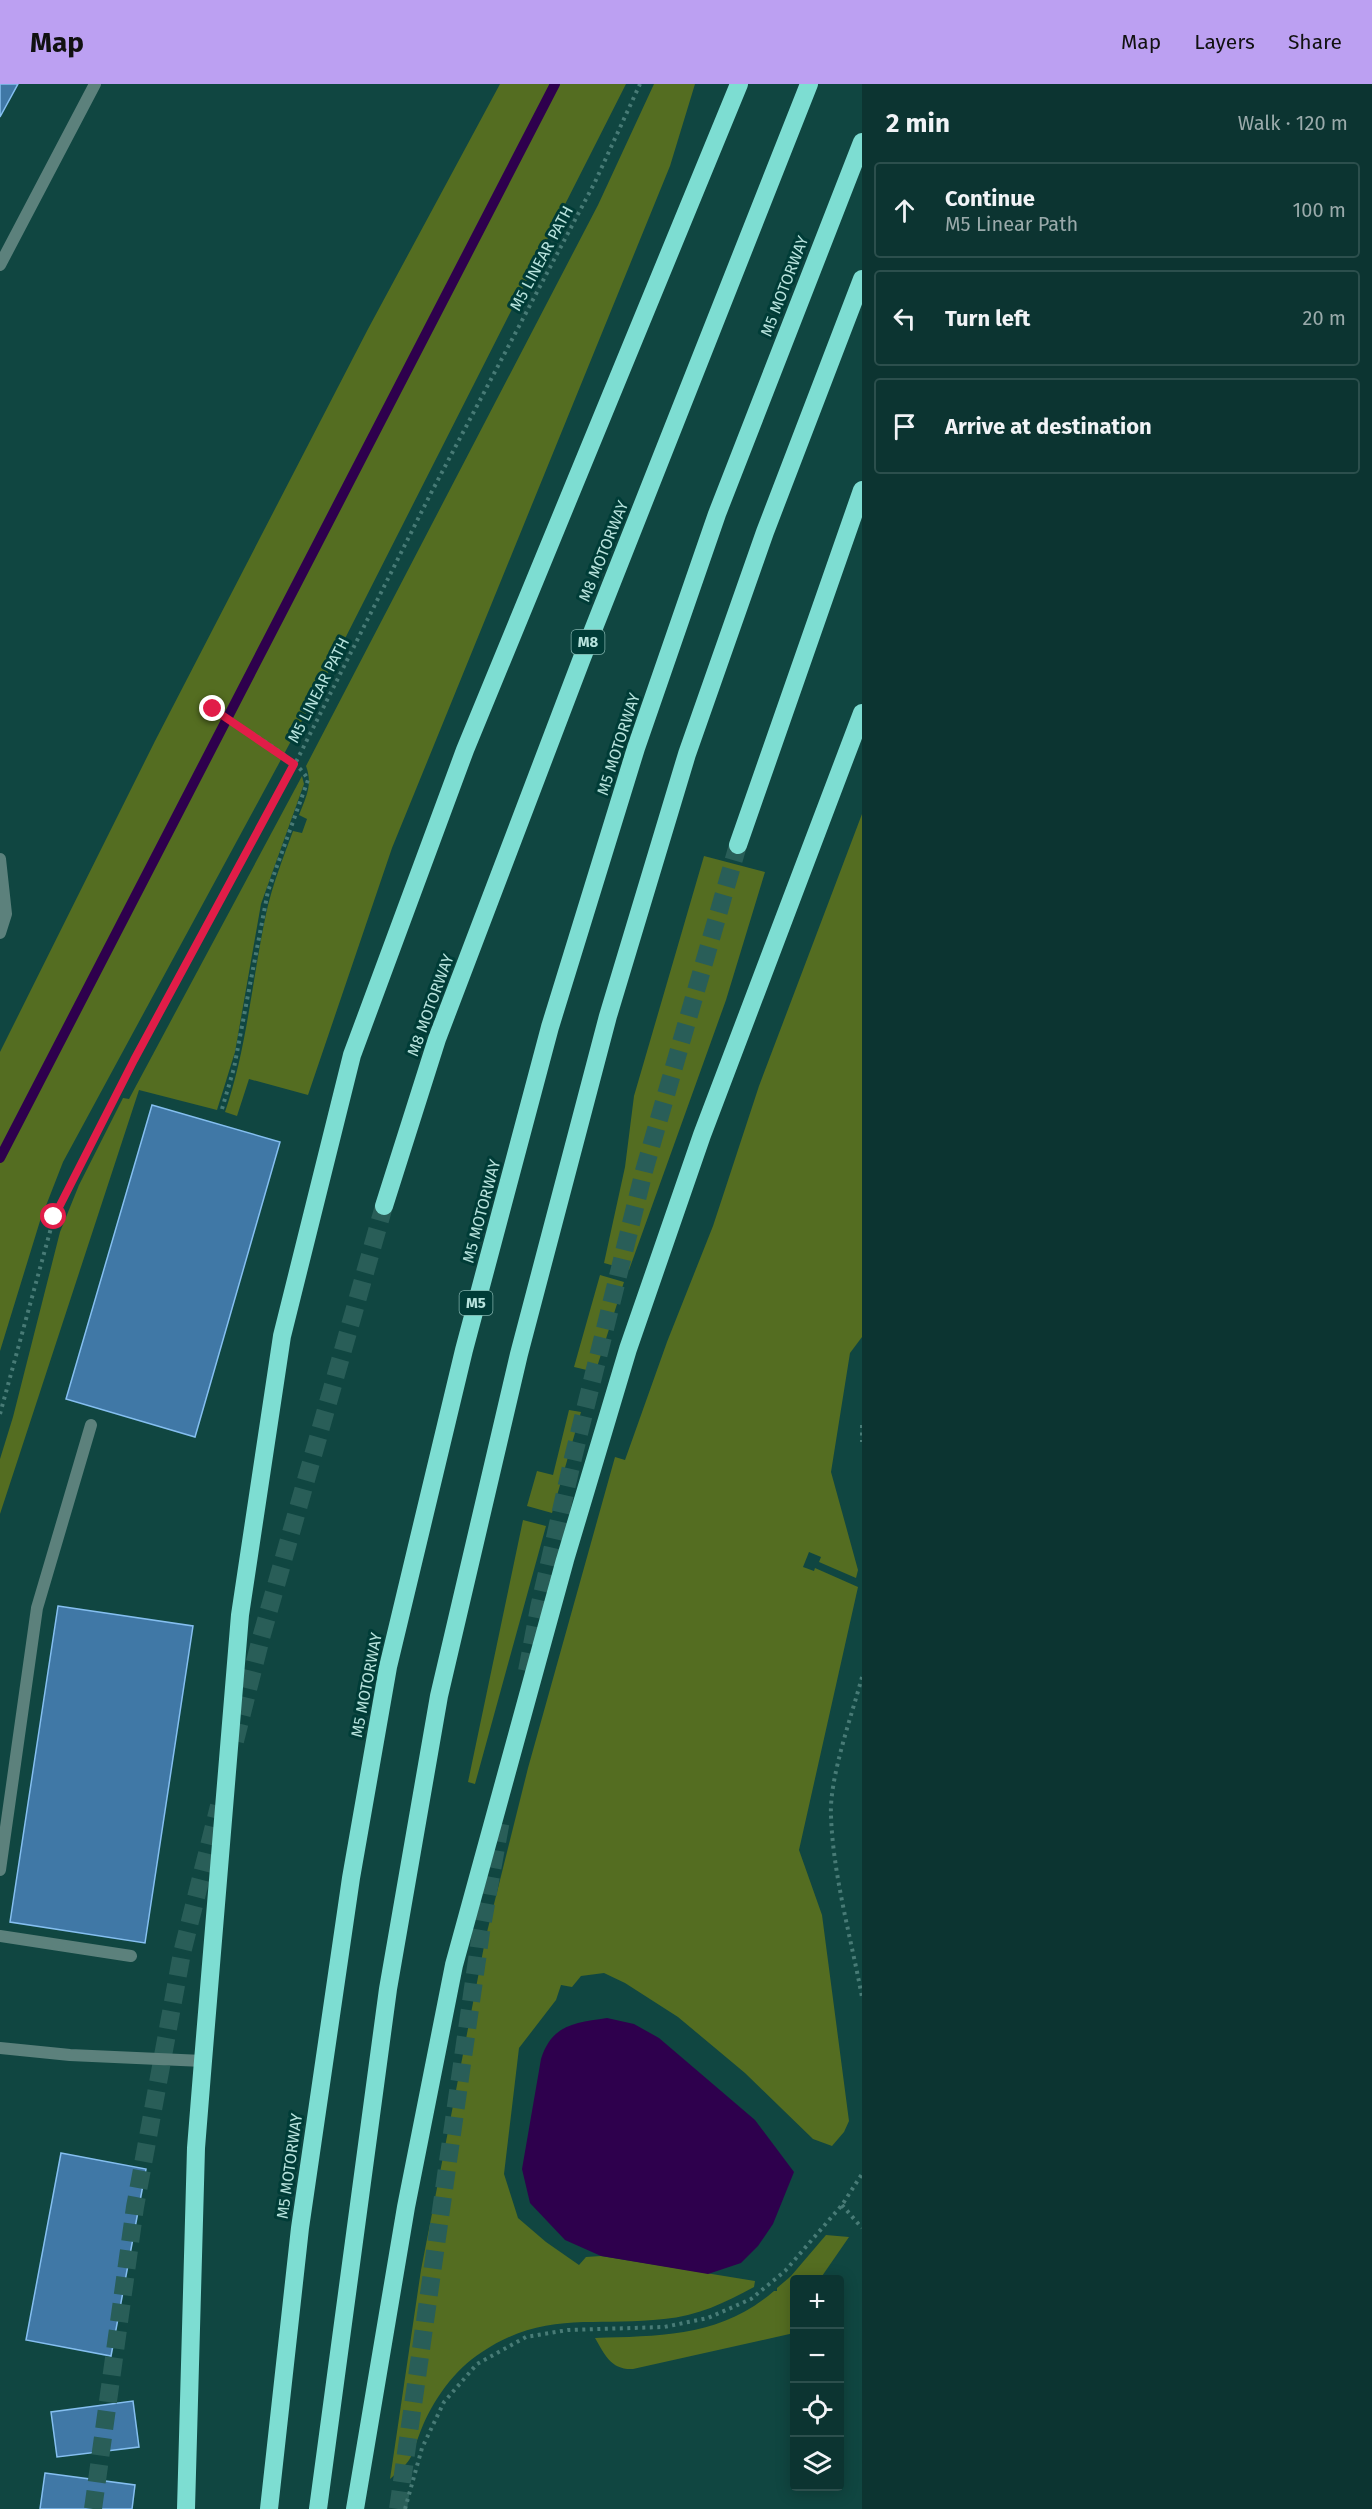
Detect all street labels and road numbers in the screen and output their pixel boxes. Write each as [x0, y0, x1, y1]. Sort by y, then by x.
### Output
street label: M5 LINEAR PATH [506, 203, 577, 314]
street label: M5 MOTORWAY [757, 233, 812, 339]
street label: M8 MOTORWAY [575, 498, 632, 604]
road number: M8 [572, 630, 604, 654]
street label: M5 LINEAR PATH [284, 634, 353, 746]
street label: M5 MOTORWAY [593, 690, 644, 798]
street label: M8 MOTORWAY [403, 951, 458, 1059]
street label: M5 MOTORWAY [459, 1157, 504, 1265]
road number: M5 [460, 1291, 492, 1315]
street label: M5 MOTORWAY [347, 1631, 386, 1739]
street label: M5 MOTORWAY [273, 2112, 306, 2220]

